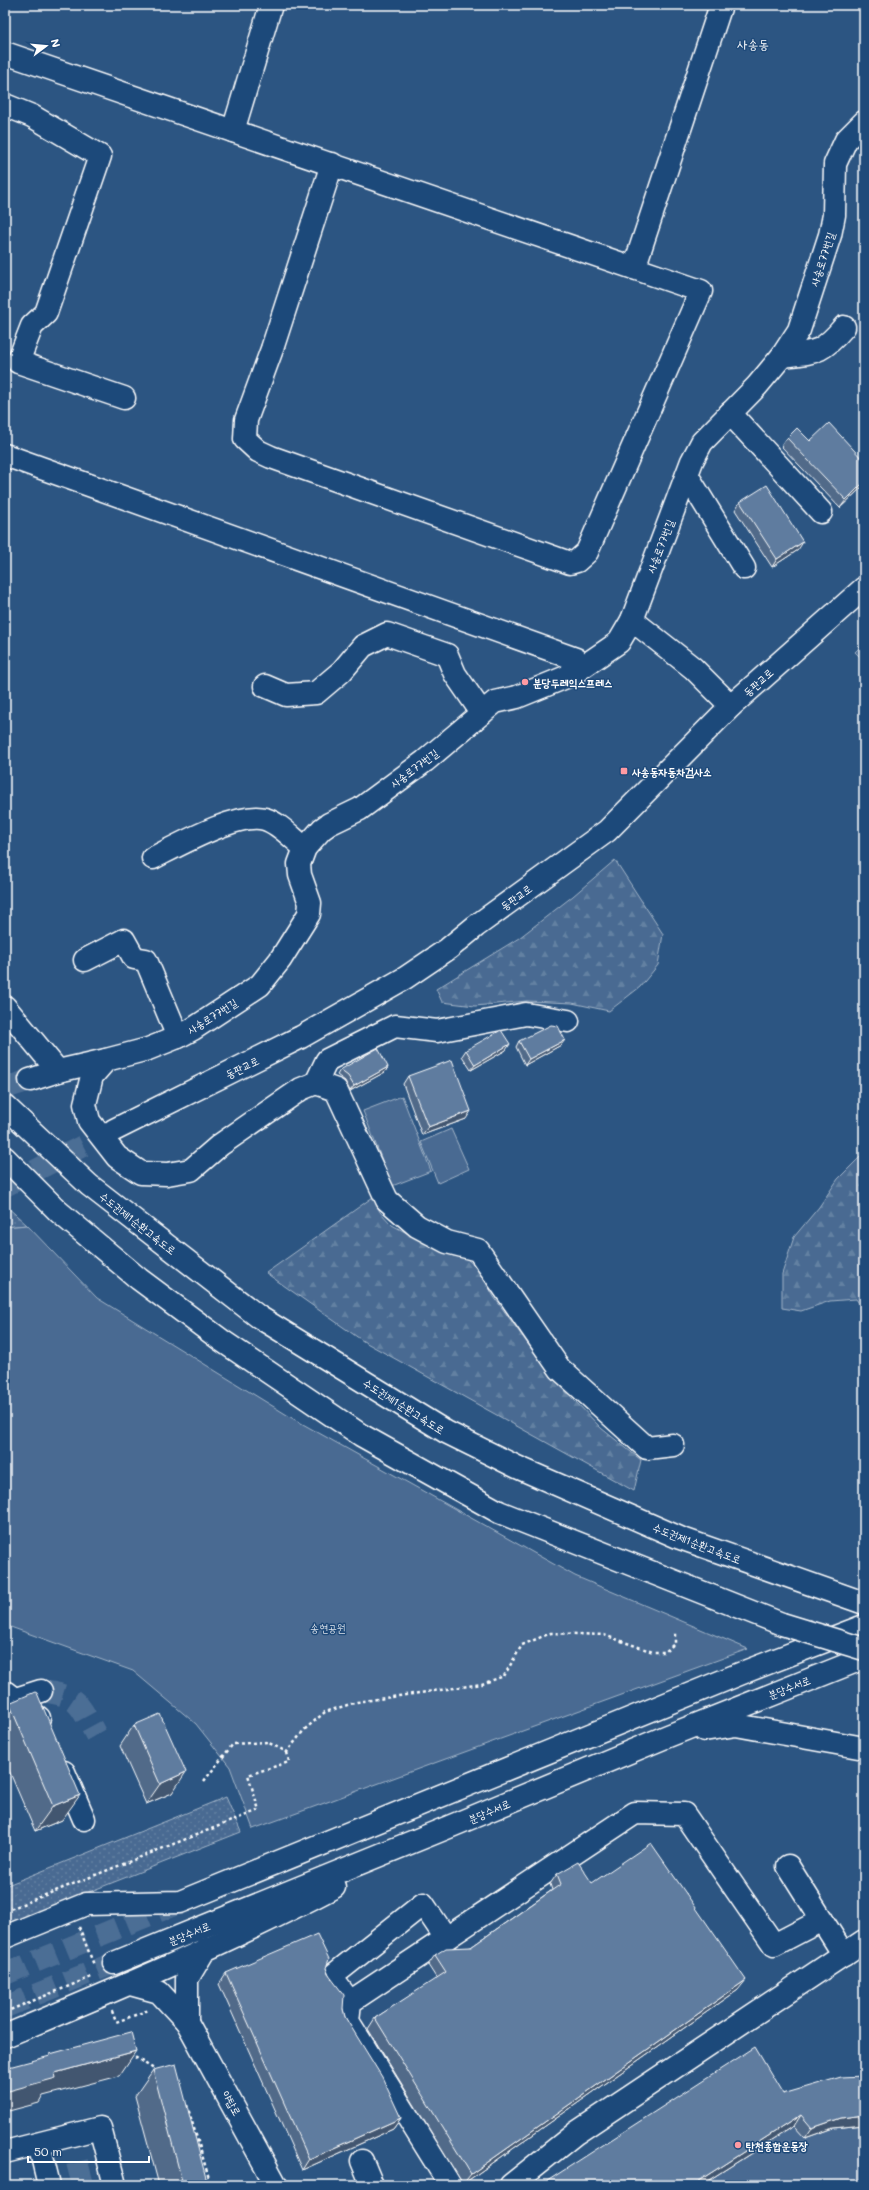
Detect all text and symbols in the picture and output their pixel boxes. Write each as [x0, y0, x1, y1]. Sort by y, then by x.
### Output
north arrow [26, 26, 66, 66]
district label: 사송동 [736, 35, 769, 52]
text: N [48, 37, 64, 49]
street label: 사송로77번길 [806, 230, 838, 288]
street label: 사송로77번길 [643, 517, 677, 575]
street label: 동판교로 [740, 664, 776, 699]
place label: 분당두레익스프레스 [533, 675, 613, 690]
marker: 분당두레익스프레스 [520, 677, 530, 687]
street label: 사송로77번길 [387, 745, 441, 791]
place label: 사송동자동차검사소 [631, 764, 712, 779]
marker: 사송동자동차검사소 [619, 766, 629, 776]
street label: 동판교로 [497, 880, 535, 913]
street label: 사송로77번길 [184, 995, 240, 1037]
street label: 동판교로 [223, 1052, 261, 1082]
street label: 수도권제1순환고속도로 [97, 1188, 180, 1258]
street label: 수도권제1순환고속도로 [360, 1375, 448, 1437]
street label: 수도권제1순환고속도로 [651, 1519, 743, 1567]
park label: 송현공원 [310, 1620, 346, 1635]
street label: 분당수서로 [766, 1672, 812, 1702]
street label: 분당수서로 [466, 1795, 512, 1827]
street label: 분당수서로 [166, 1918, 212, 1948]
street label: 야탑로 [219, 2088, 245, 2118]
scale bar [28, 2138, 149, 2164]
place label: 탄천종합운동장 [746, 2138, 808, 2153]
marker: 탄천종합운동장 [733, 2140, 743, 2150]
text: 50 m [34, 2143, 62, 2159]

